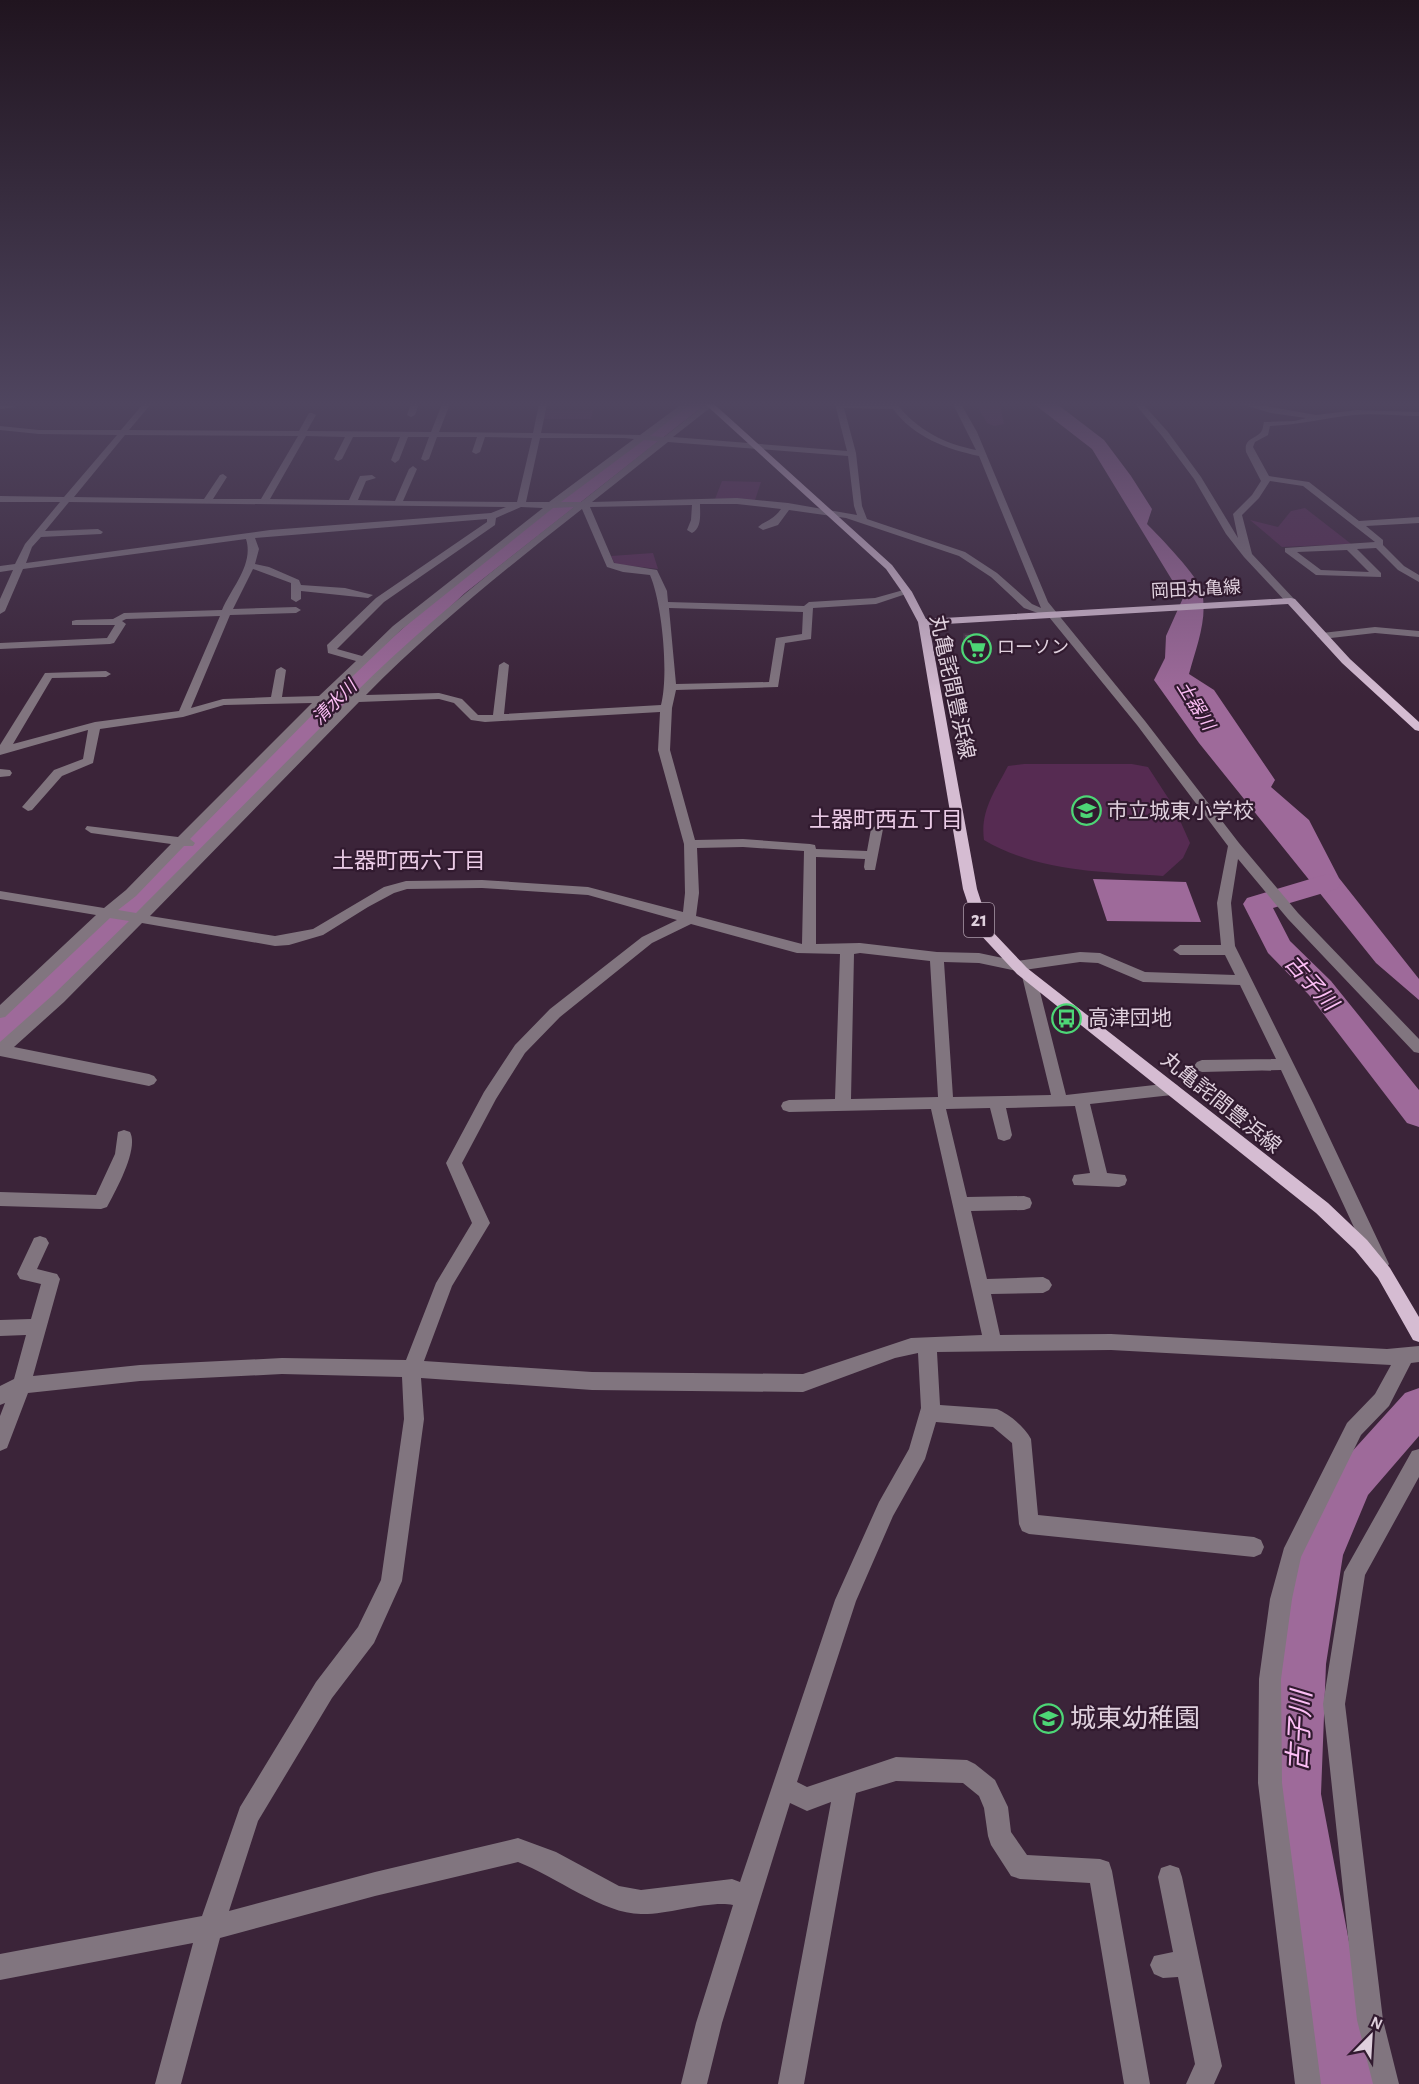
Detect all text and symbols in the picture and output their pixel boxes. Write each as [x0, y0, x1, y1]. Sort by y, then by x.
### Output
street label: 岡田丸亀線 [1150, 577, 1241, 601]
street label: 丸亀詫間豊浜線 [926, 613, 979, 761]
supermarket icon: ローソン [960, 632, 992, 664]
place label: ローソン [997, 639, 1069, 657]
water label: 清水川 [308, 675, 362, 728]
water label: 土器川 [1173, 677, 1220, 735]
school or university icon: 市立城東小学校 [1070, 795, 1102, 827]
place label: 市立城東小学校 [1107, 800, 1254, 822]
district label: 土器町西五丁目 [809, 808, 963, 831]
district label: 土器町西六丁目 [332, 849, 486, 872]
road number: 21 [964, 903, 994, 937]
water label: 古子川 [1281, 950, 1343, 1016]
bus stop icon: 高津団地 [1051, 1002, 1083, 1034]
place label: 高津団地 [1088, 1007, 1172, 1029]
street label: 丸亀詫間豊浜線 [1157, 1048, 1285, 1157]
water label: 古子川 [1283, 1687, 1316, 1772]
school or university icon: 城東幼稚園 [1033, 1703, 1065, 1735]
place label: 城東幼稚園 [1070, 1704, 1200, 1732]
north arrow [1341, 2006, 1401, 2066]
text: N [1368, 2014, 1385, 2033]

